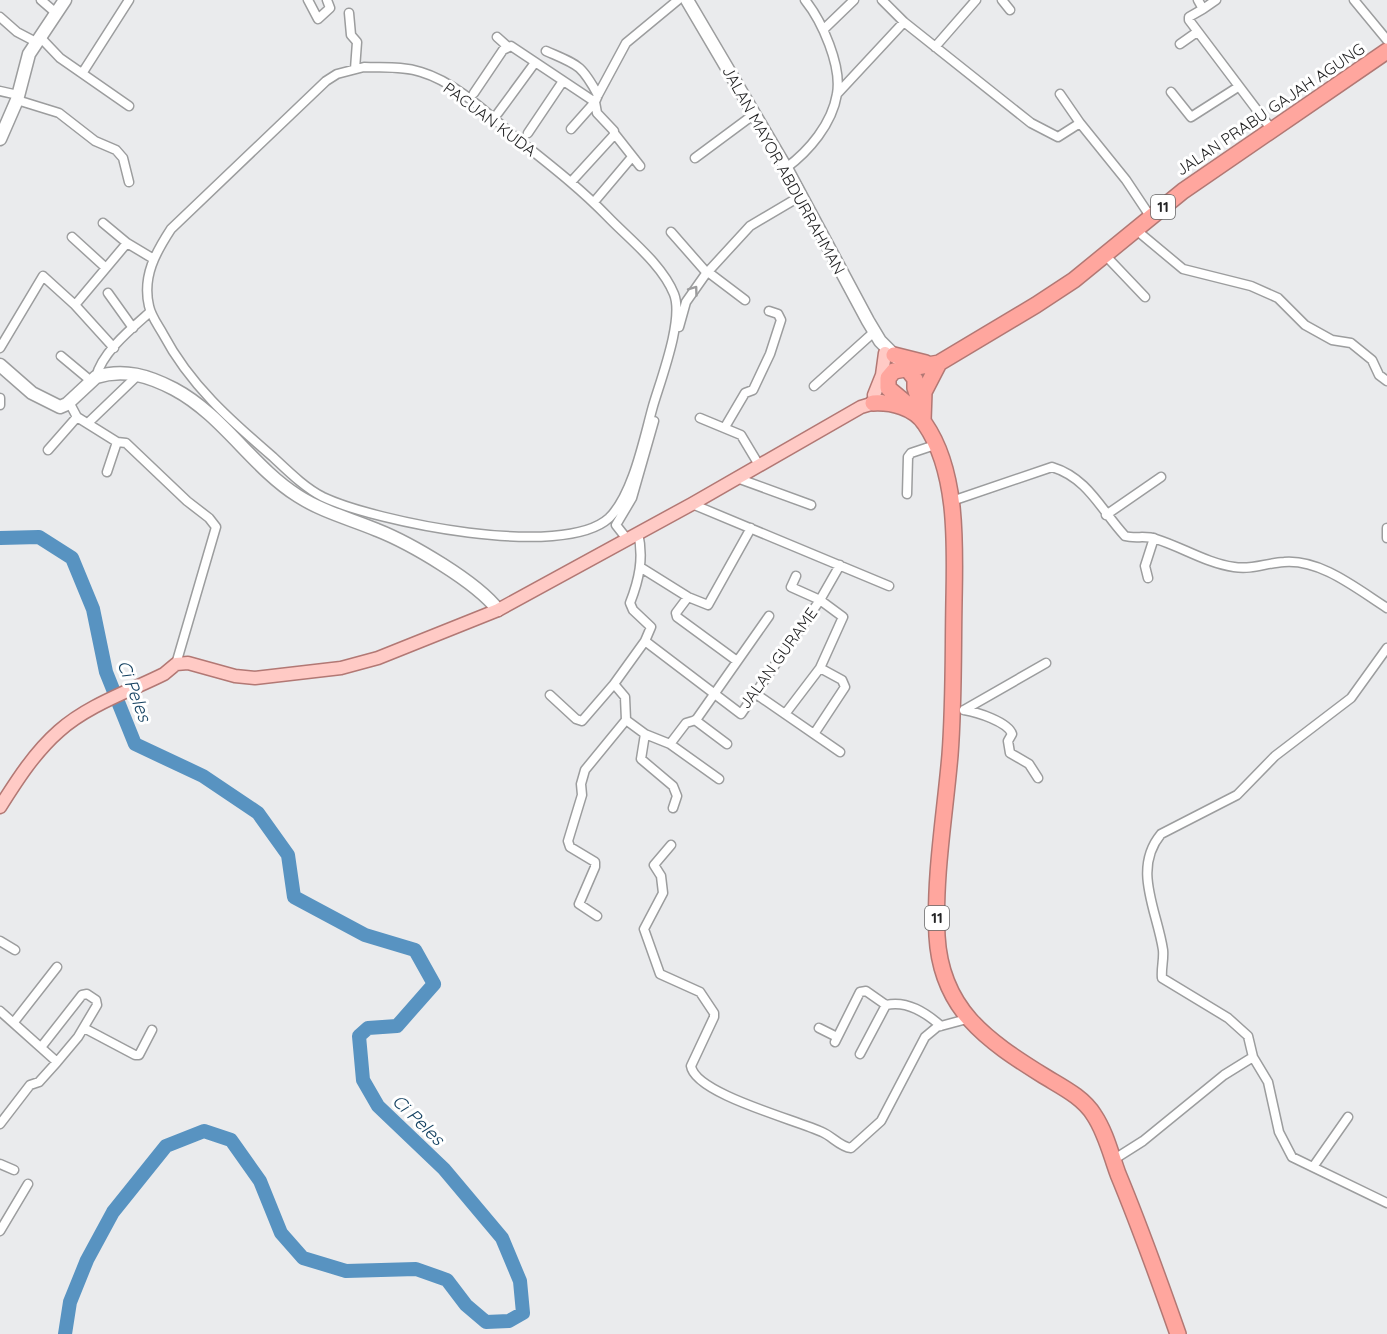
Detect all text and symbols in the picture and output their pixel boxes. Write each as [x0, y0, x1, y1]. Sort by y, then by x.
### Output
street label: JALAN PRABU GAJAH AGUNG [1172, 38, 1368, 180]
street label: JALAN MAYOR ABDURRAHMAN [718, 62, 850, 278]
street label: PACUAN KUDA [440, 78, 540, 160]
road number: 11 [1151, 195, 1175, 219]
one-way arrow [687, 286, 698, 297]
street label: JALAN GURAME [735, 604, 821, 712]
water label: Ci Peles [112, 657, 157, 726]
road number: 11 [925, 906, 949, 930]
water label: Ci Peles [387, 1089, 450, 1151]

